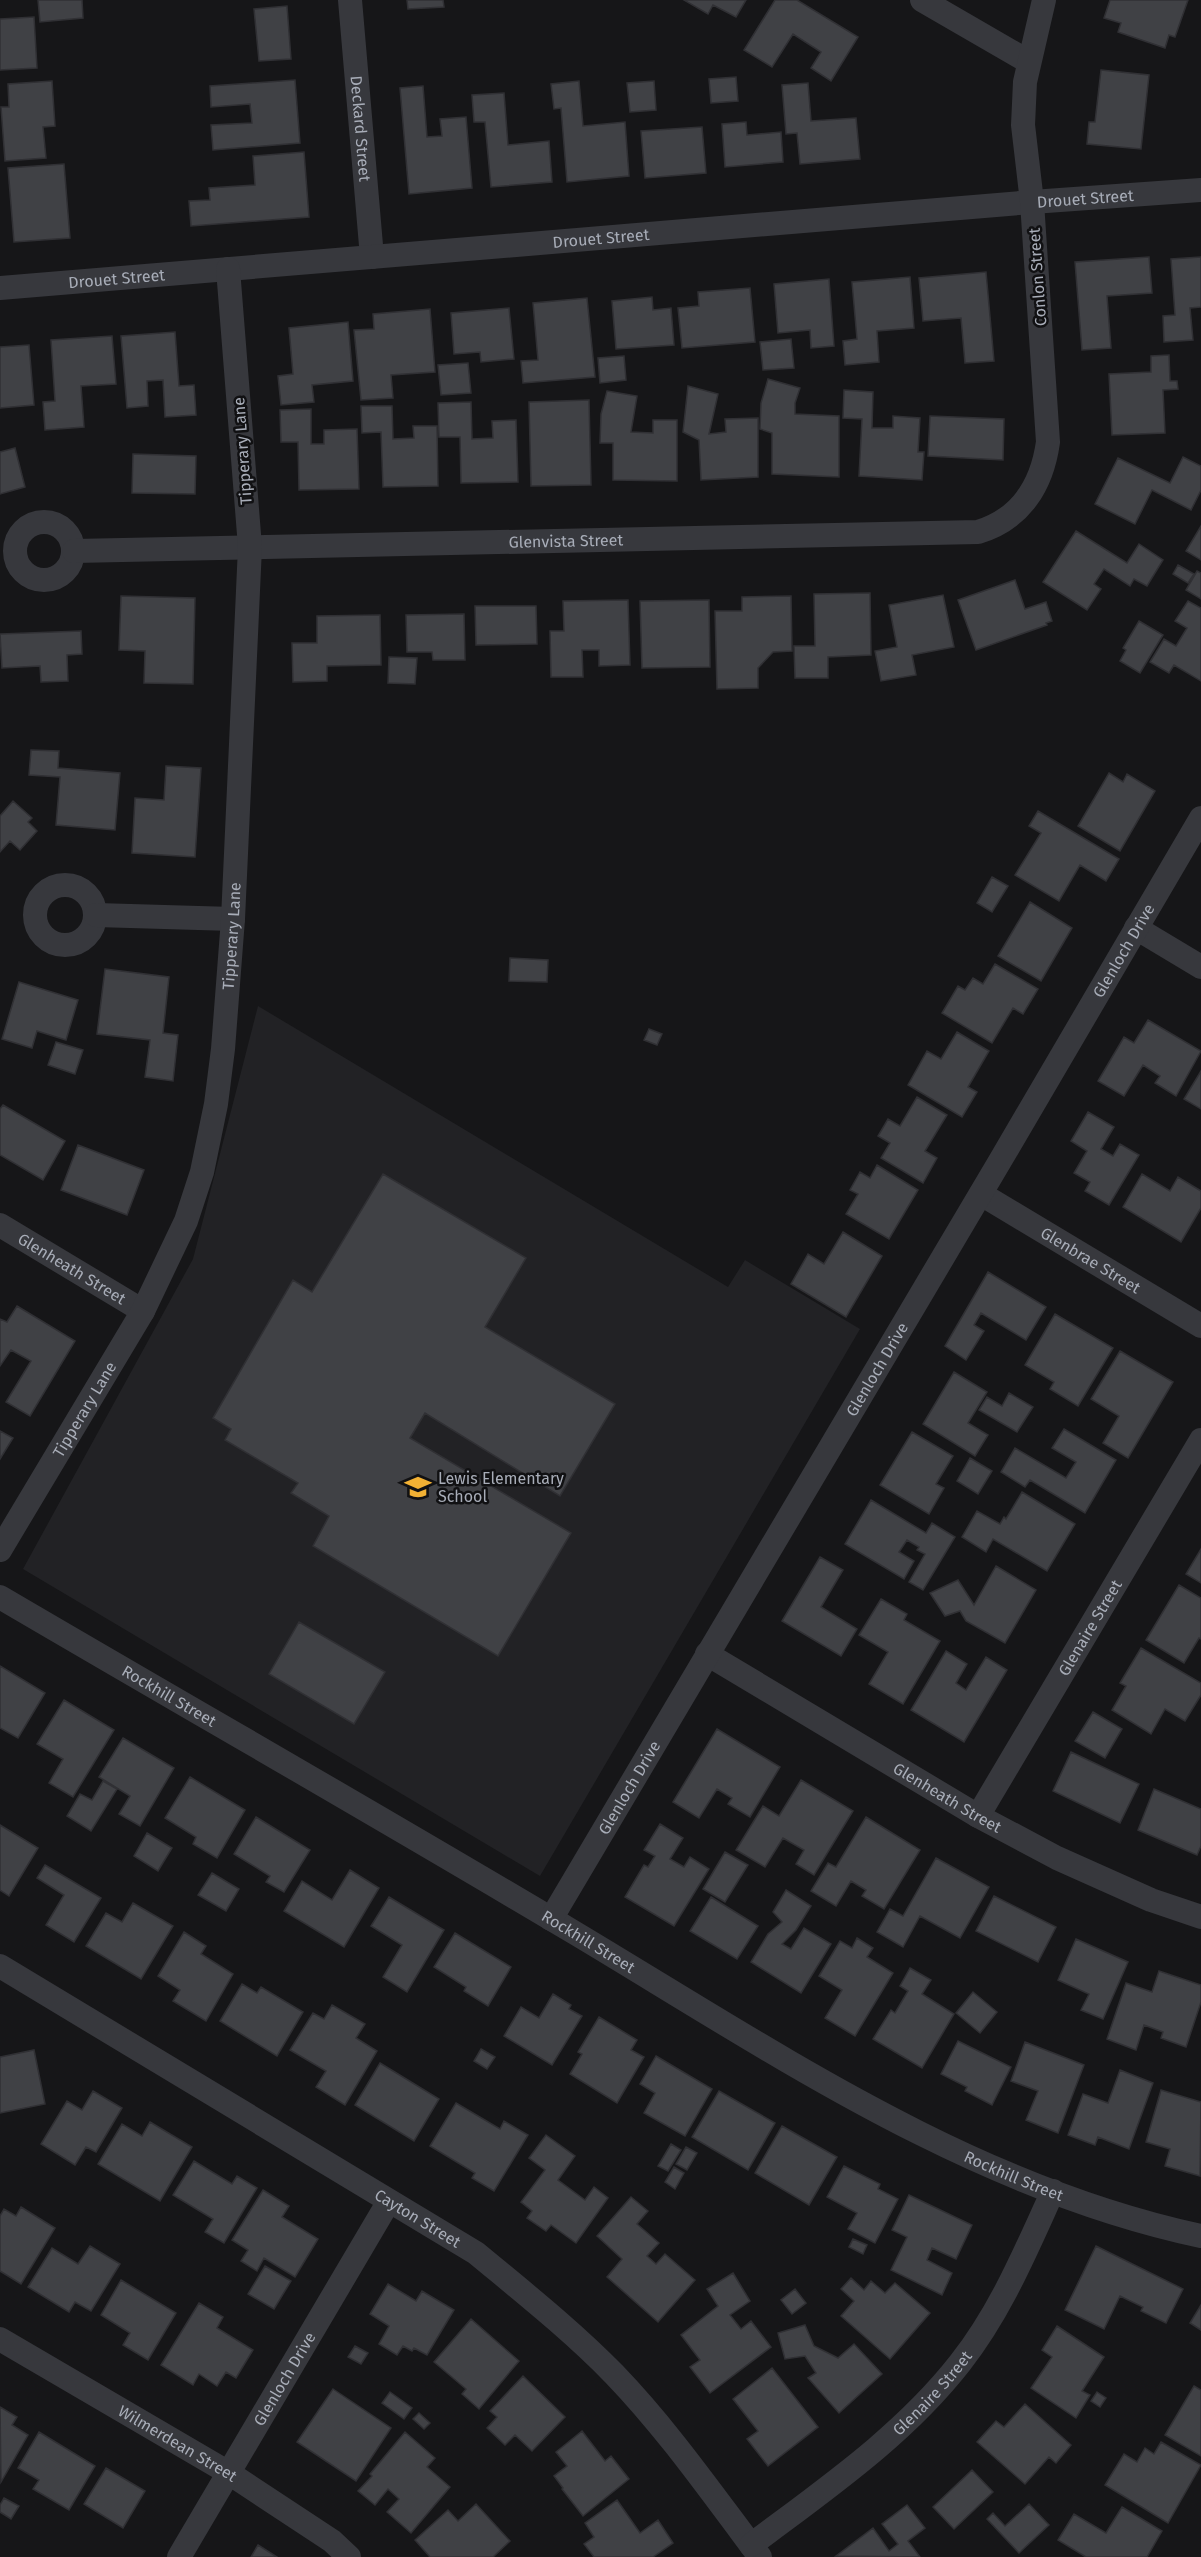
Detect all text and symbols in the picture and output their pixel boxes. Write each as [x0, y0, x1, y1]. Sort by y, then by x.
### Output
street label: Deckard Street [347, 75, 375, 183]
street label: Drouet Street [1036, 186, 1135, 212]
street label: Drouet Street [552, 225, 650, 252]
street label: Conlon Street [1025, 227, 1050, 327]
street label: Drouet Street [68, 265, 166, 292]
street label: Tipperary Lane [229, 397, 256, 505]
street label: Glenvista Street [508, 530, 624, 552]
street label: Tipperary Lane [219, 882, 245, 991]
street label: Glenloch Drive [1089, 900, 1159, 1001]
street label: Glenbrae Street [1037, 1223, 1144, 1298]
street label: Glenheath Street [14, 1229, 129, 1309]
street label: Glenloch Drive [842, 1319, 912, 1420]
street label: Tipperary Lane [49, 1358, 120, 1461]
place label: Lewis Elementary School [438, 1469, 564, 1506]
school or university icon: Lewis Elementary School [403, 1472, 433, 1502]
street label: Glenaire Street [1054, 1576, 1126, 1679]
street label: Rockhill Street [119, 1661, 220, 1731]
street label: Glenloch Drive [594, 1737, 665, 1838]
street label: Glenheath Street [890, 1759, 1005, 1837]
street label: Rockhill Street [538, 1906, 639, 1977]
street label: Rockhill Street [961, 2147, 1066, 2205]
street label: Cayton Street [371, 2185, 464, 2252]
street label: Glenloch Drive [250, 2329, 320, 2429]
street label: Glenaire Street [889, 2347, 976, 2439]
street label: Wilmerdean Street [115, 2401, 241, 2486]

